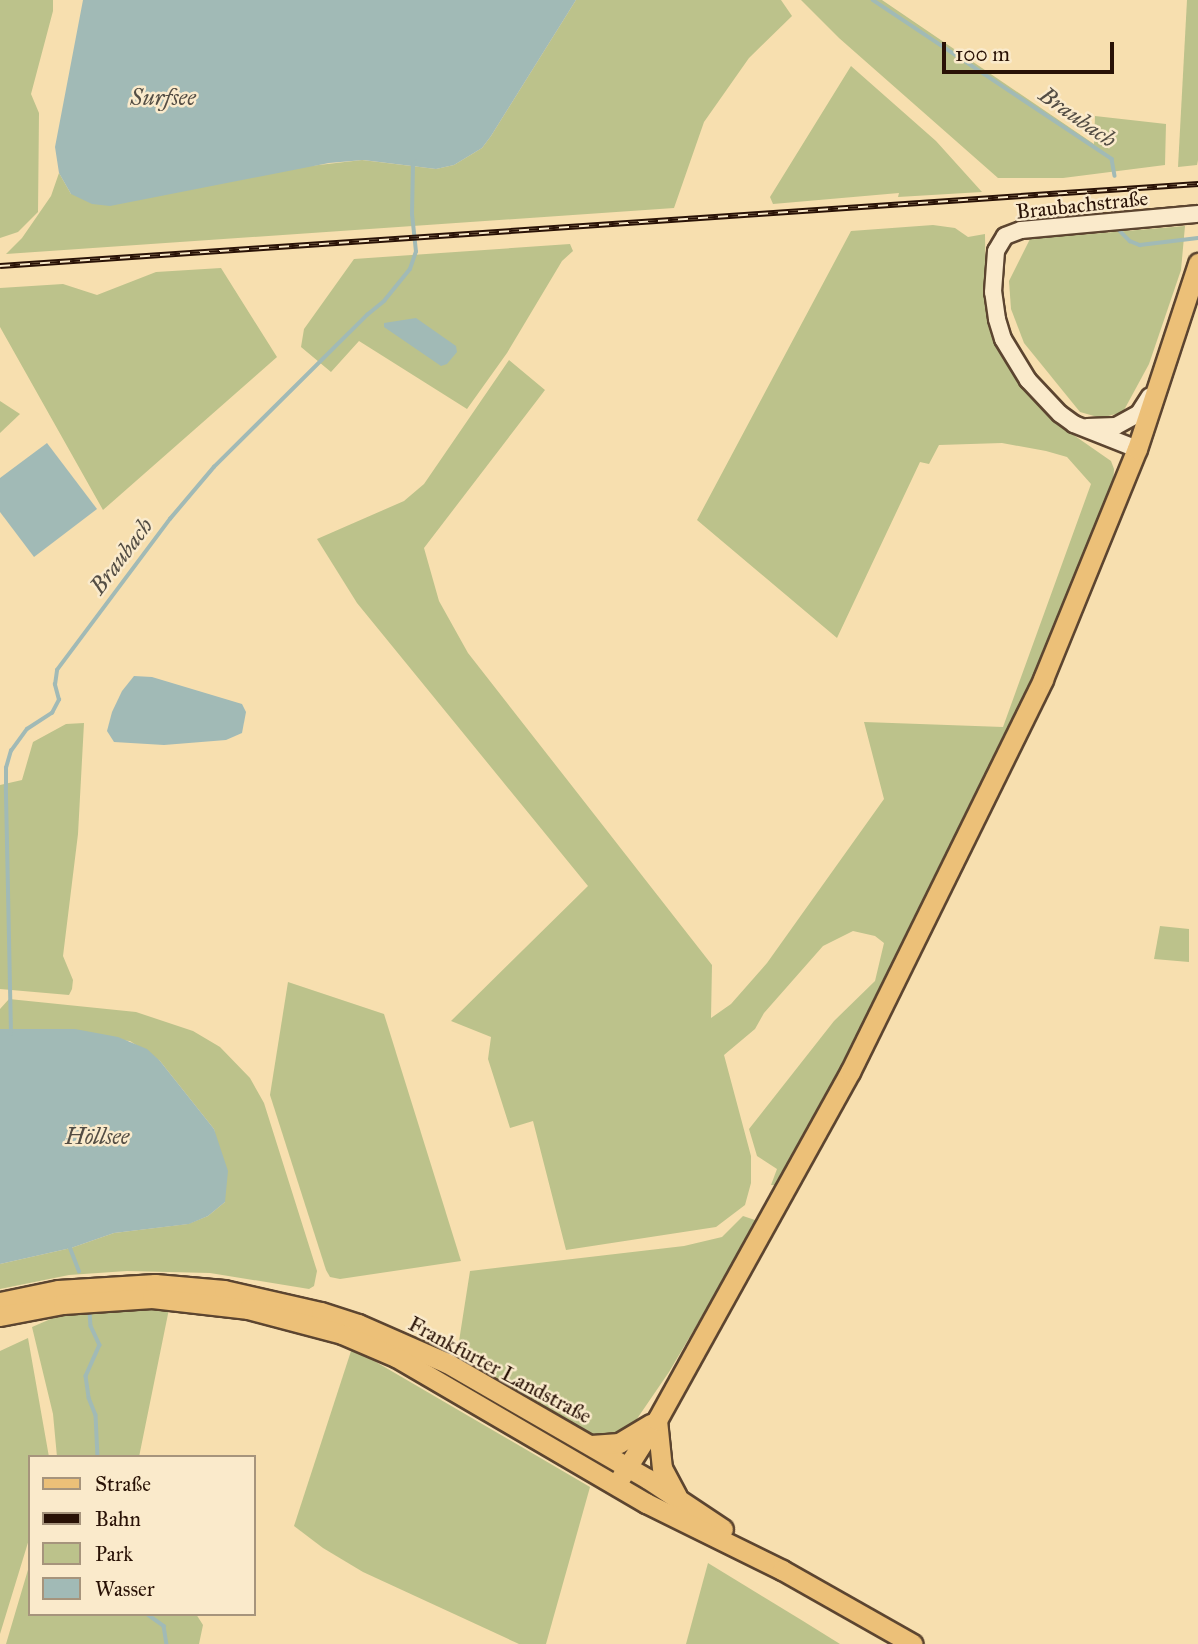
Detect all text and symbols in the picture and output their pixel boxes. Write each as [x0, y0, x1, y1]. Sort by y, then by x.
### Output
scale bar [946, 28, 1118, 72]
text: 100 m [955, 41, 1010, 67]
water label: Braubach [1034, 81, 1122, 153]
water label: Surfsee [130, 83, 196, 111]
street label: Braubachstraße [1015, 186, 1149, 224]
water label: Braubach [84, 513, 158, 599]
water label: Höllsee [65, 1122, 129, 1150]
street label: Frankfurter Landstraße [404, 1311, 596, 1429]
legend [28, 1455, 256, 1616]
text: Straße [95, 1471, 151, 1497]
text: Bahn [95, 1506, 141, 1532]
text: Park [95, 1541, 133, 1567]
text: Wasser [95, 1576, 155, 1602]

